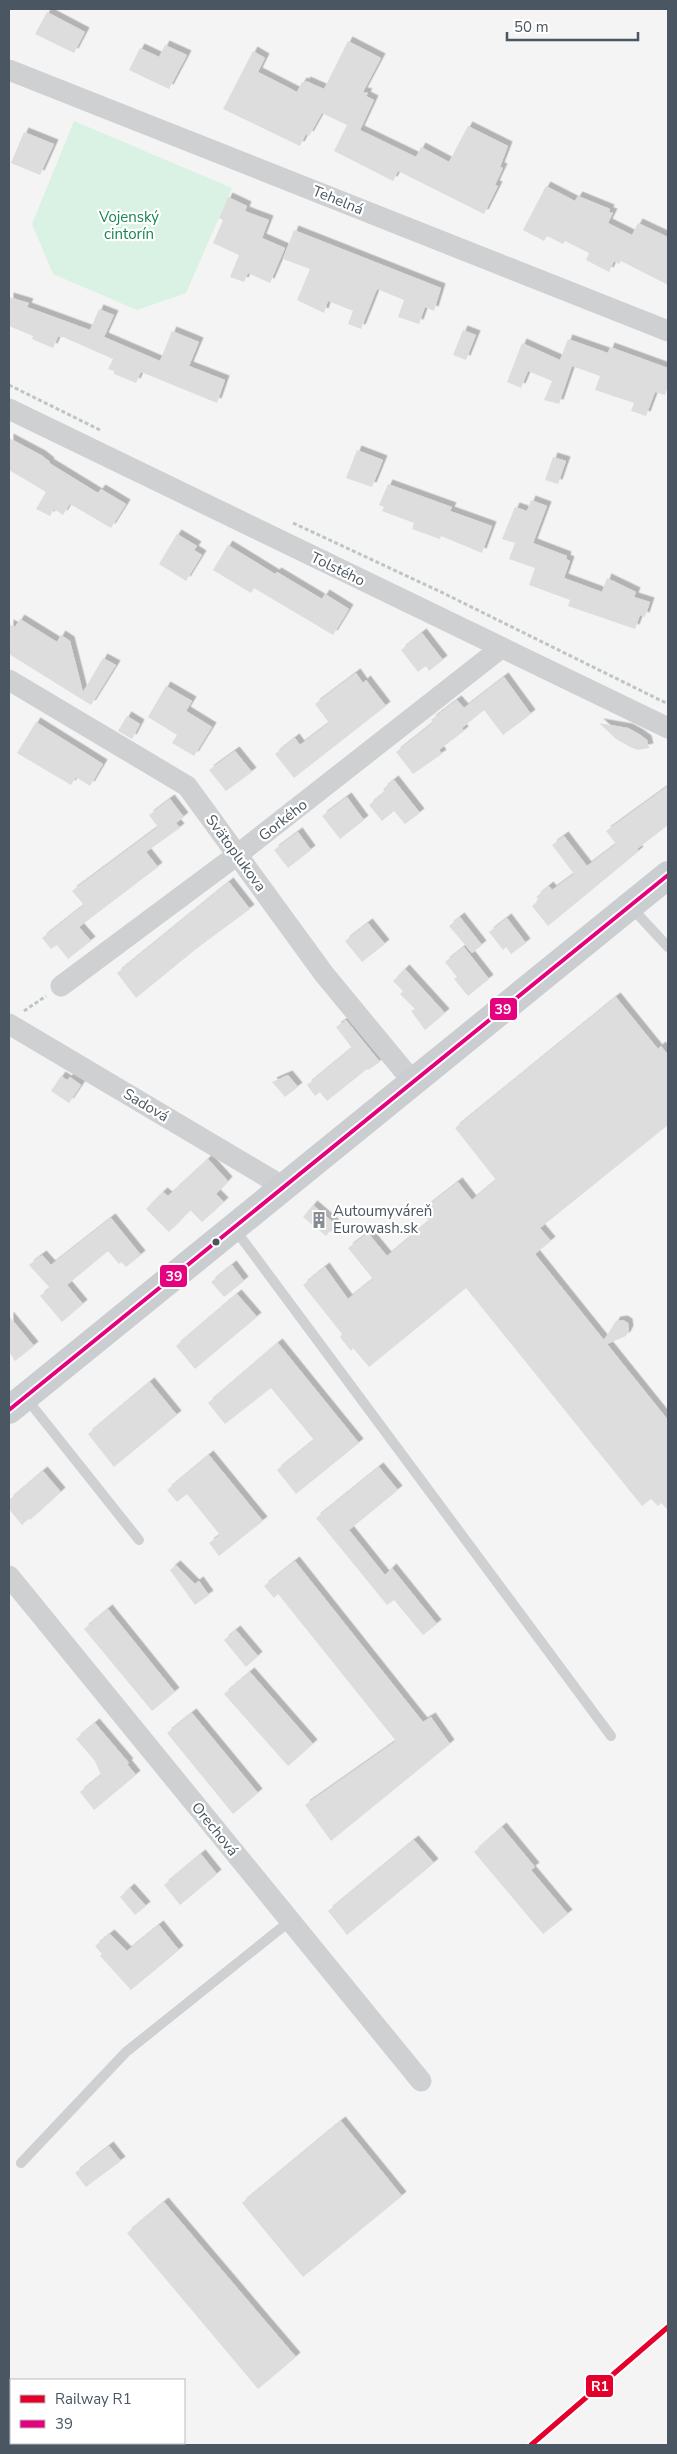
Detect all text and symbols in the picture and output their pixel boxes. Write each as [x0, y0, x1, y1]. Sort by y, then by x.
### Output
scale bar [507, 10, 638, 42]
text: 50 m [514, 17, 549, 37]
street label: Tehelná [310, 181, 366, 219]
park label: Vojenský cintorín [98, 207, 159, 244]
street label: Tolstého [308, 547, 368, 591]
street label: Gorkého [254, 795, 312, 845]
street label: Svätoplukova [201, 810, 271, 896]
line badge: 39 [489, 997, 518, 1021]
text: 39 [495, 1000, 511, 1019]
street label: Sadová [120, 1084, 172, 1126]
place label: Autoumyváreň Eurowash.sk [333, 1201, 432, 1238]
building icon: Autoumyváreň Eurowash.sk [309, 1210, 329, 1230]
unlabelled marker [211, 1237, 221, 1247]
line badge: 39 [159, 1264, 188, 1288]
text: 39 [166, 1267, 182, 1286]
street label: Orechová [187, 1798, 243, 1860]
line badge: R1 [585, 2374, 614, 2398]
text: R1 [591, 2377, 609, 2396]
legend [10, 2379, 185, 2444]
text: Railway R1 [55, 2389, 132, 2409]
text: 39 [55, 2414, 73, 2434]

